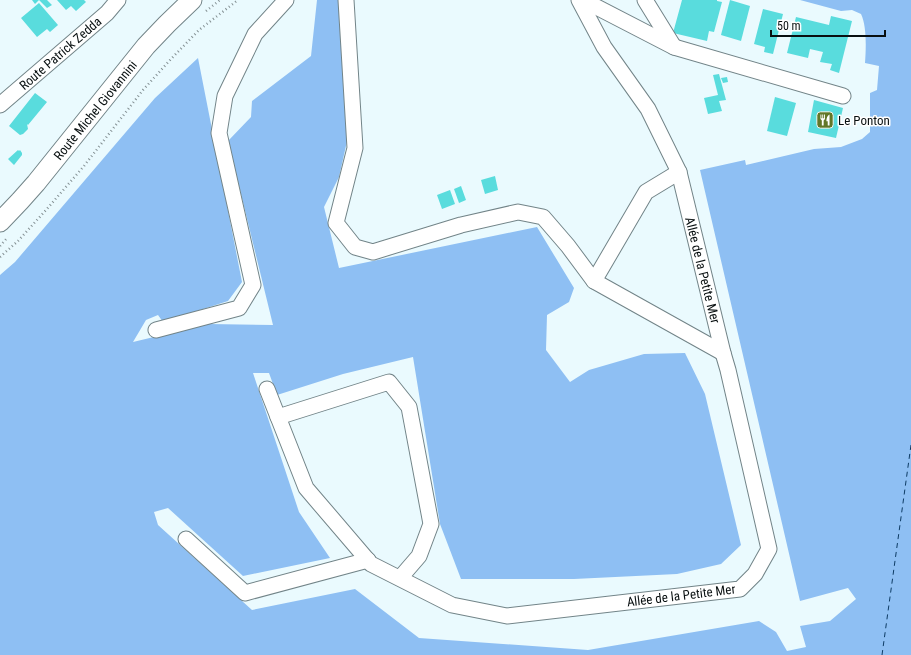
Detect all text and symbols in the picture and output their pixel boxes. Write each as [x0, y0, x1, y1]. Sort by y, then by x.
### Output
scale bar [771, 12, 885, 38]
street label: Route Patrick Zedda [16, 14, 104, 93]
text: 50 m [777, 19, 801, 33]
street label: Route Michel Giovannini [51, 58, 140, 163]
restaurant icon: Le Ponton [815, 110, 835, 130]
place label: Le Ponton [838, 113, 890, 128]
street label: Allée de la Petite Mer [682, 215, 723, 325]
street label: Allée de la Petite Mer [626, 581, 736, 610]

